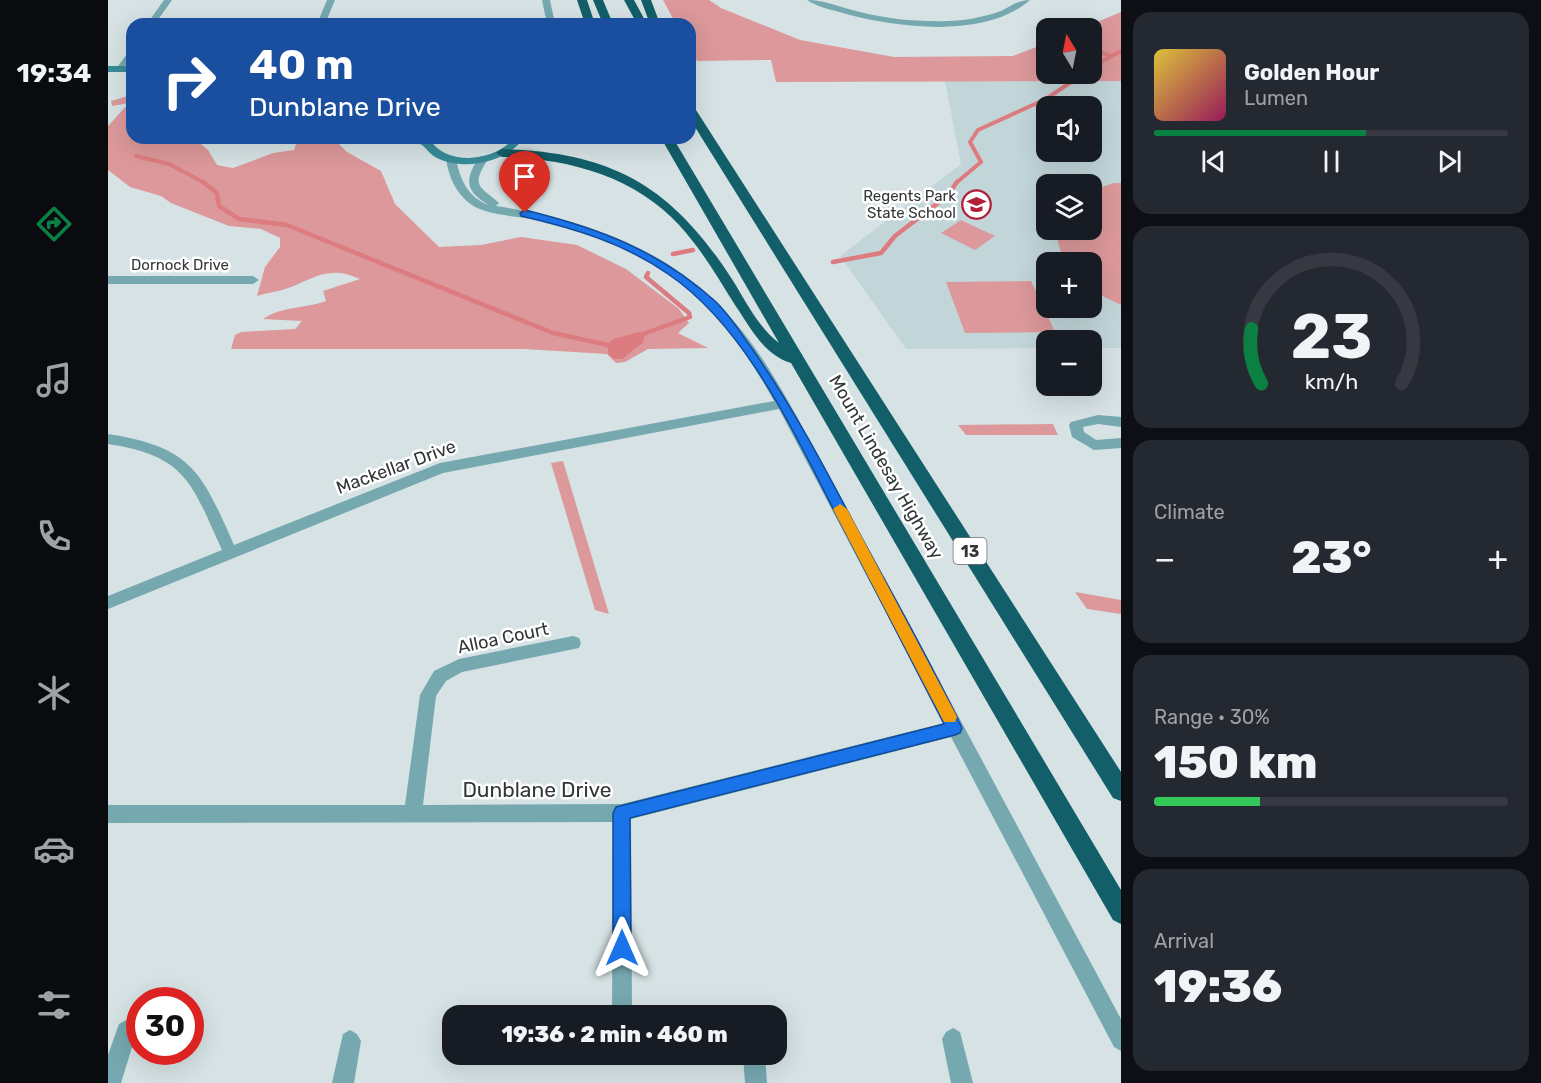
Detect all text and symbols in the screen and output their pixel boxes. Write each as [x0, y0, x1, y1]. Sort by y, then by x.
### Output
north arrow [1036, 18, 1102, 84]
map controls [1036, 18, 1102, 396]
text: 40 m [249, 40, 354, 90]
icon: right [150, 42, 228, 120]
text: 19:34 [17, 57, 91, 89]
text: Golden Hour [1244, 59, 1379, 86]
text: Lumen [1244, 86, 1308, 110]
text: Dunblane Drive [249, 91, 441, 123]
button: sound [1036, 96, 1102, 162]
icon: previous [1197, 145, 1230, 178]
icon: pause [1315, 145, 1348, 178]
icon: next [1433, 145, 1466, 178]
pin [499, 151, 550, 213]
icon: arrive [508, 160, 541, 193]
button: layers [1036, 174, 1102, 240]
place label: Regents Park State School [863, 187, 956, 222]
school or university icon: Regents Park State School [961, 189, 993, 221]
icon: directions [33, 203, 75, 245]
button: + [1036, 252, 1102, 318]
street label: Dornock Drive [131, 256, 229, 274]
text: 23 [1290, 300, 1372, 374]
button: − [1036, 330, 1102, 396]
icon: music [33, 359, 75, 401]
text: km/h [1304, 370, 1358, 395]
street label: Mount Lindesay Highway [824, 371, 948, 563]
street label: Mackellar Drive [333, 435, 459, 499]
text: Climate [1154, 500, 1225, 524]
icon: phone [33, 515, 75, 557]
text: 23° [1291, 531, 1372, 584]
road number: 13 [954, 538, 986, 564]
text: − [1154, 539, 1175, 578]
text: + [1487, 539, 1508, 578]
street label: Alloa Court [455, 618, 551, 658]
icon: climate [33, 672, 75, 714]
text: Range · 30% [1154, 705, 1270, 729]
text: 150 km [1154, 736, 1318, 789]
street label: Dunblane Drive [462, 777, 612, 802]
icon: car [33, 828, 75, 870]
position arrow [590, 916, 654, 980]
text: Arrival [1154, 929, 1214, 953]
text: 19:36 [1154, 960, 1282, 1013]
icon: filters [33, 984, 75, 1026]
speed limit sign: 30 [126, 987, 204, 1065]
text: 19:36 · 2 min · 460 m [501, 1021, 728, 1048]

